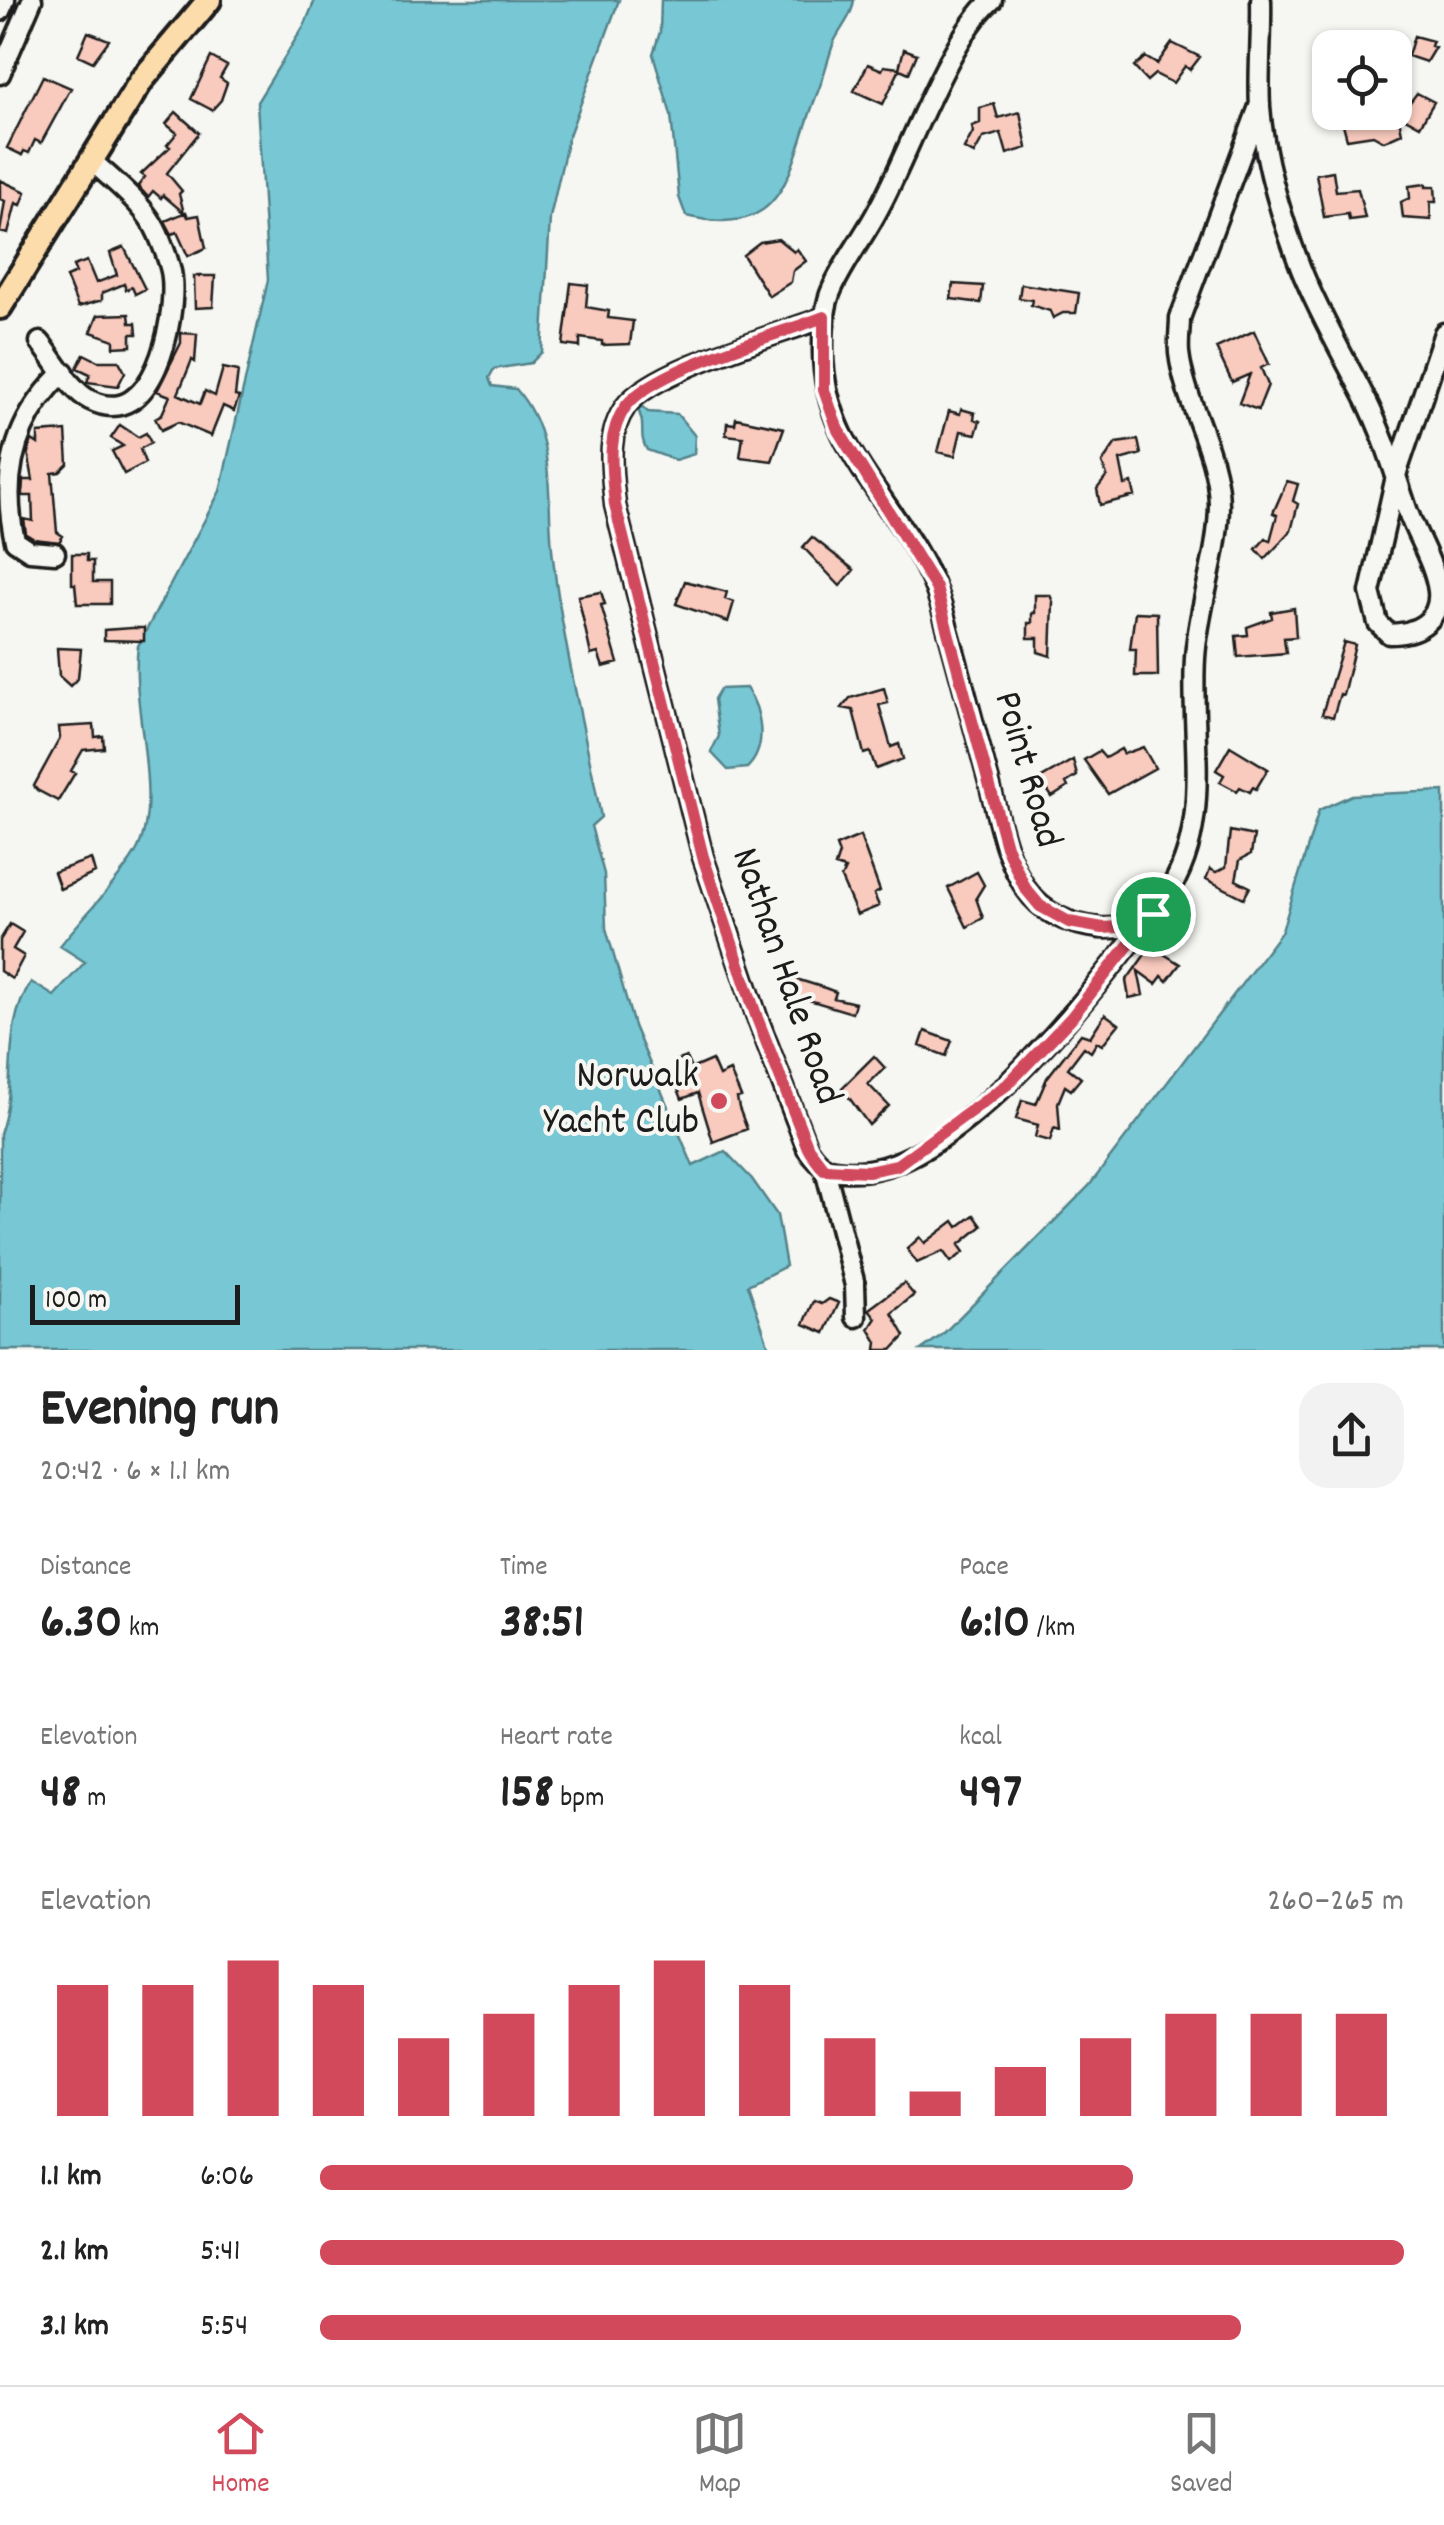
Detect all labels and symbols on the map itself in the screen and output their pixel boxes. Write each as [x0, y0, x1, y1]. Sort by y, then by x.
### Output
street label: Point Road [975, 685, 1075, 855]
street label: Nathan Hale Road [713, 841, 855, 1113]
pin [1111, 872, 1196, 957]
place label: Norwalk Yacht Club [543, 1050, 699, 1153]
marker: Norwalk Yacht Club [708, 1090, 730, 1112]
scale bar [30, 1280, 240, 1324]

